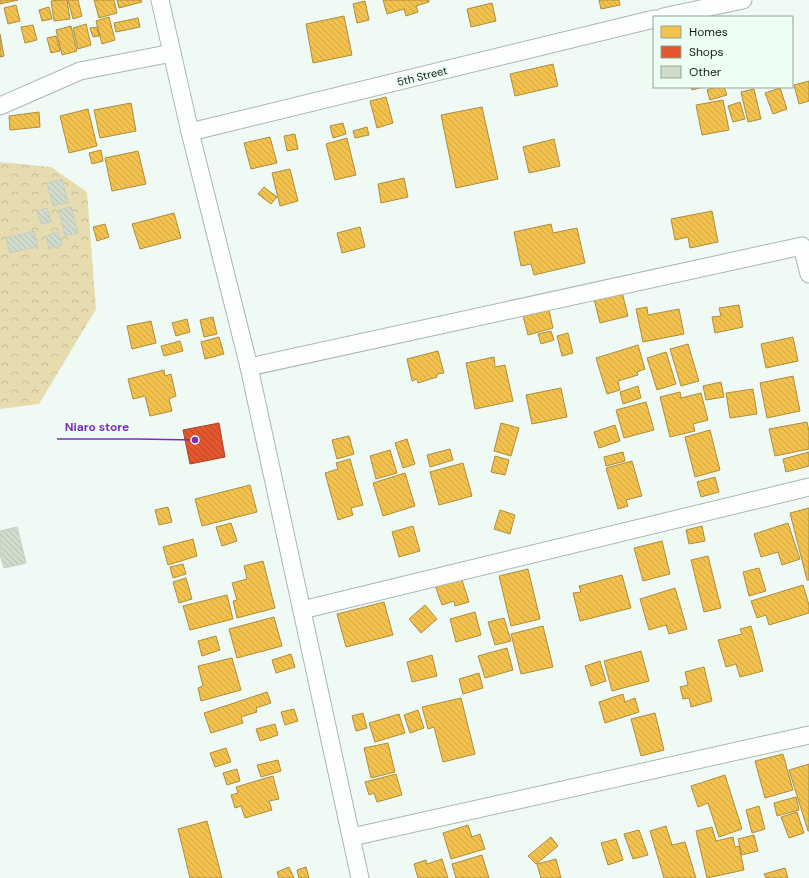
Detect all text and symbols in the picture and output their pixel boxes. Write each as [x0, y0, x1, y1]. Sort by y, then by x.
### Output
legend [653, 16, 793, 88]
text: Homes [689, 24, 728, 40]
text: Shops [689, 44, 724, 60]
street label: 5th Street [395, 63, 449, 89]
text: Other [689, 64, 722, 80]
callout: Niaro store [57, 415, 137, 439]
text: Niaro store [65, 419, 129, 435]

